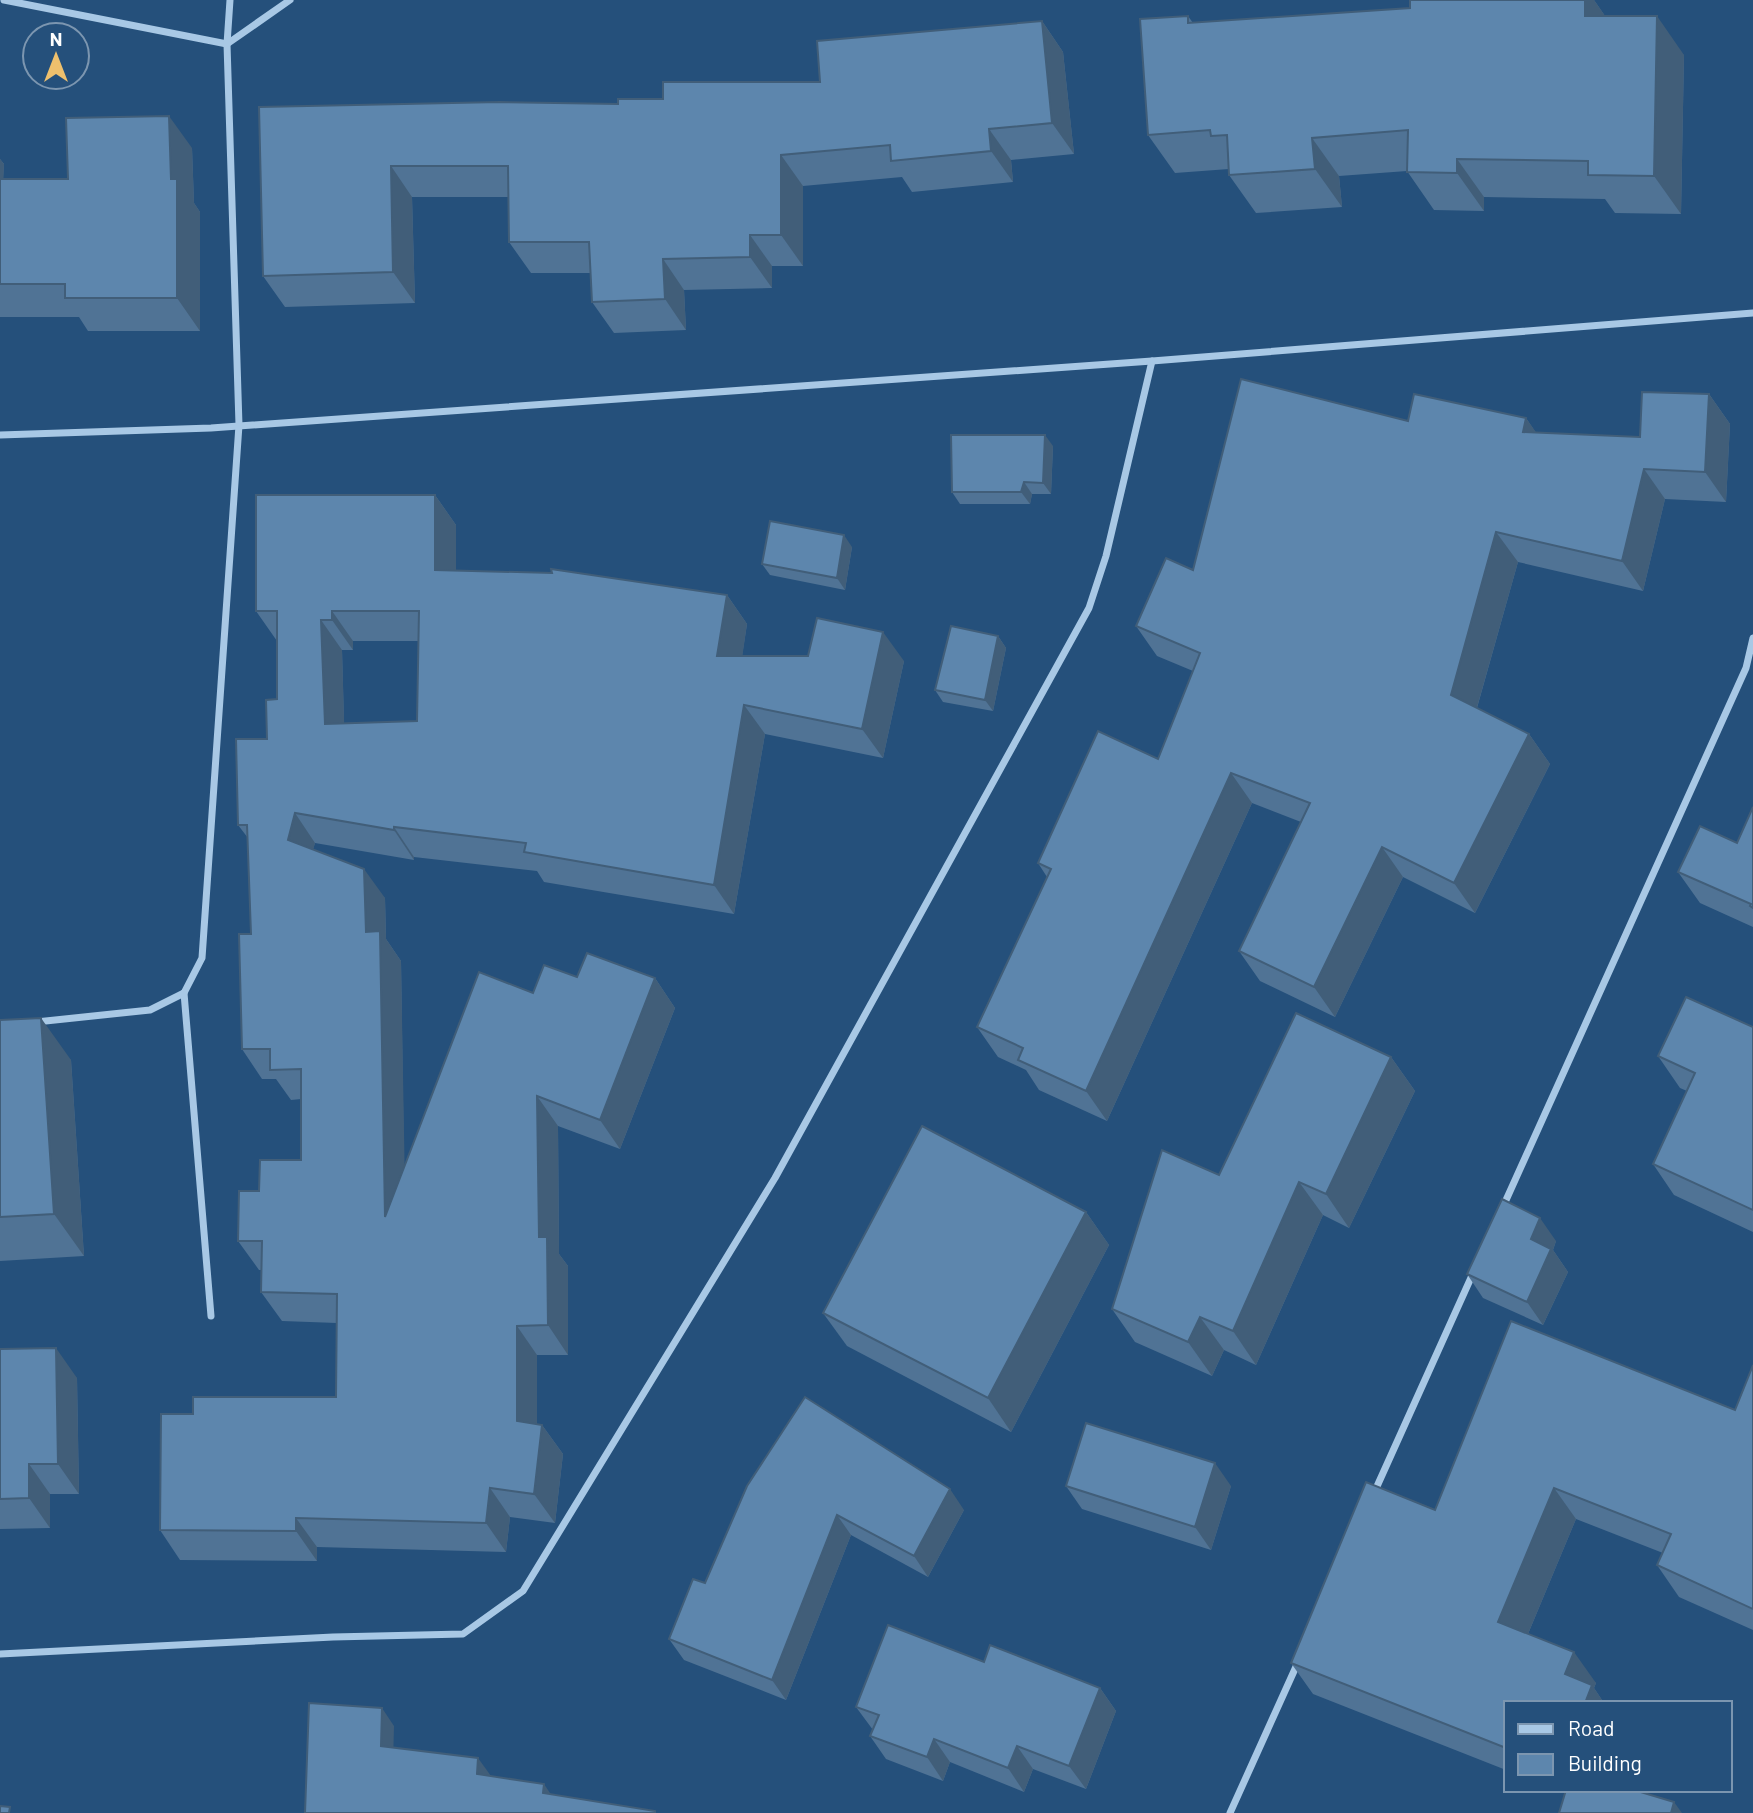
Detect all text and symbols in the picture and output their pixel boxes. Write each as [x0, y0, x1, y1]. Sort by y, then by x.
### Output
north arrow [21, 21, 91, 91]
text: N [50, 27, 62, 50]
legend [1504, 1701, 1732, 1792]
text: Road [1568, 1715, 1614, 1740]
text: Building [1568, 1750, 1642, 1775]

